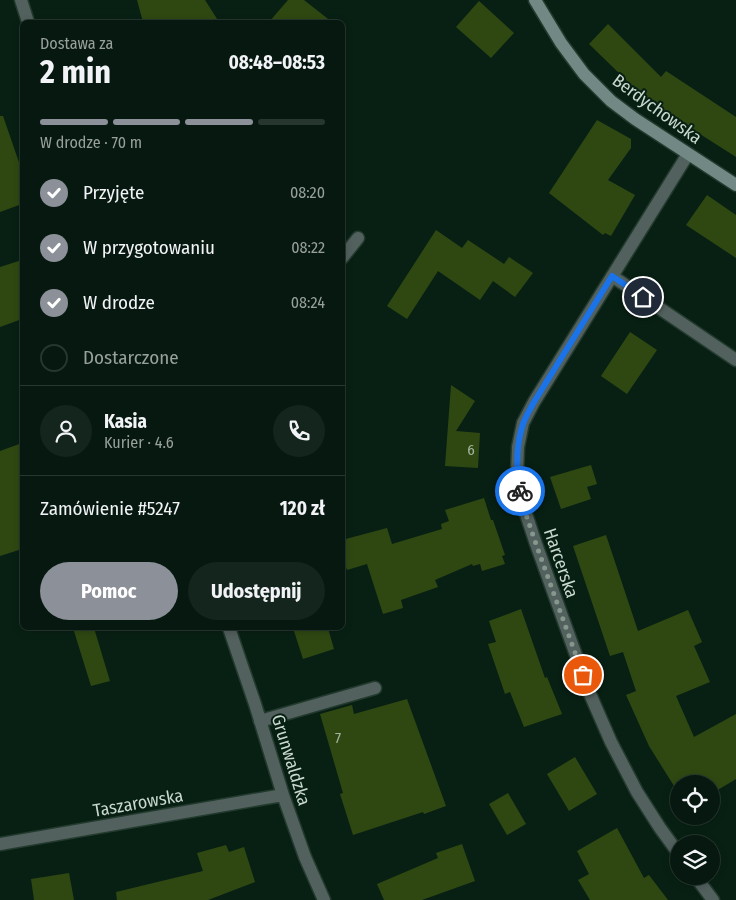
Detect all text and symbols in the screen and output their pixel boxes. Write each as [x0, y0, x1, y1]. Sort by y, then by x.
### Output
text: Dostawa za [40, 34, 113, 53]
text: 08:48–08:53 [228, 51, 325, 74]
text: 2 min [40, 53, 111, 91]
street label: Berdychowska [608, 69, 706, 149]
text: W drodze · 70 m [40, 133, 142, 152]
icon: check [40, 179, 68, 207]
text: Przyjęte [83, 181, 144, 204]
text: 08:20 [290, 183, 325, 202]
icon: check [40, 234, 68, 262]
text: W przygotowaniu [83, 236, 215, 259]
text: 08:22 [291, 238, 325, 257]
pin [622, 276, 664, 318]
icon: home [629, 283, 657, 311]
icon: check [40, 289, 68, 317]
text: W drodze [83, 291, 155, 314]
text: 08:24 [291, 293, 325, 312]
text: Dostarczone [83, 346, 179, 369]
button: person [40, 405, 92, 457]
button: phone [273, 405, 325, 457]
text: Kasia [104, 410, 147, 433]
text: Kurier · 4.6 [104, 433, 174, 452]
house number: 6 [467, 441, 475, 459]
courier [495, 466, 545, 516]
icon: bike [506, 477, 534, 505]
text: Zamówienie #5247 [40, 497, 180, 520]
text: 120 zł [280, 497, 325, 520]
street label: Harcerska [539, 525, 583, 601]
button: Pomoc [40, 562, 178, 620]
button: Udostępnij [188, 562, 325, 620]
pin [562, 654, 604, 696]
icon: bag [569, 661, 597, 689]
street label: Grunwaldzka [267, 712, 315, 808]
house number: 7 [335, 729, 341, 747]
map controls [670, 775, 720, 885]
button: locate [670, 775, 720, 825]
street label: Taszarowska [91, 784, 185, 822]
button: layers [670, 835, 720, 885]

